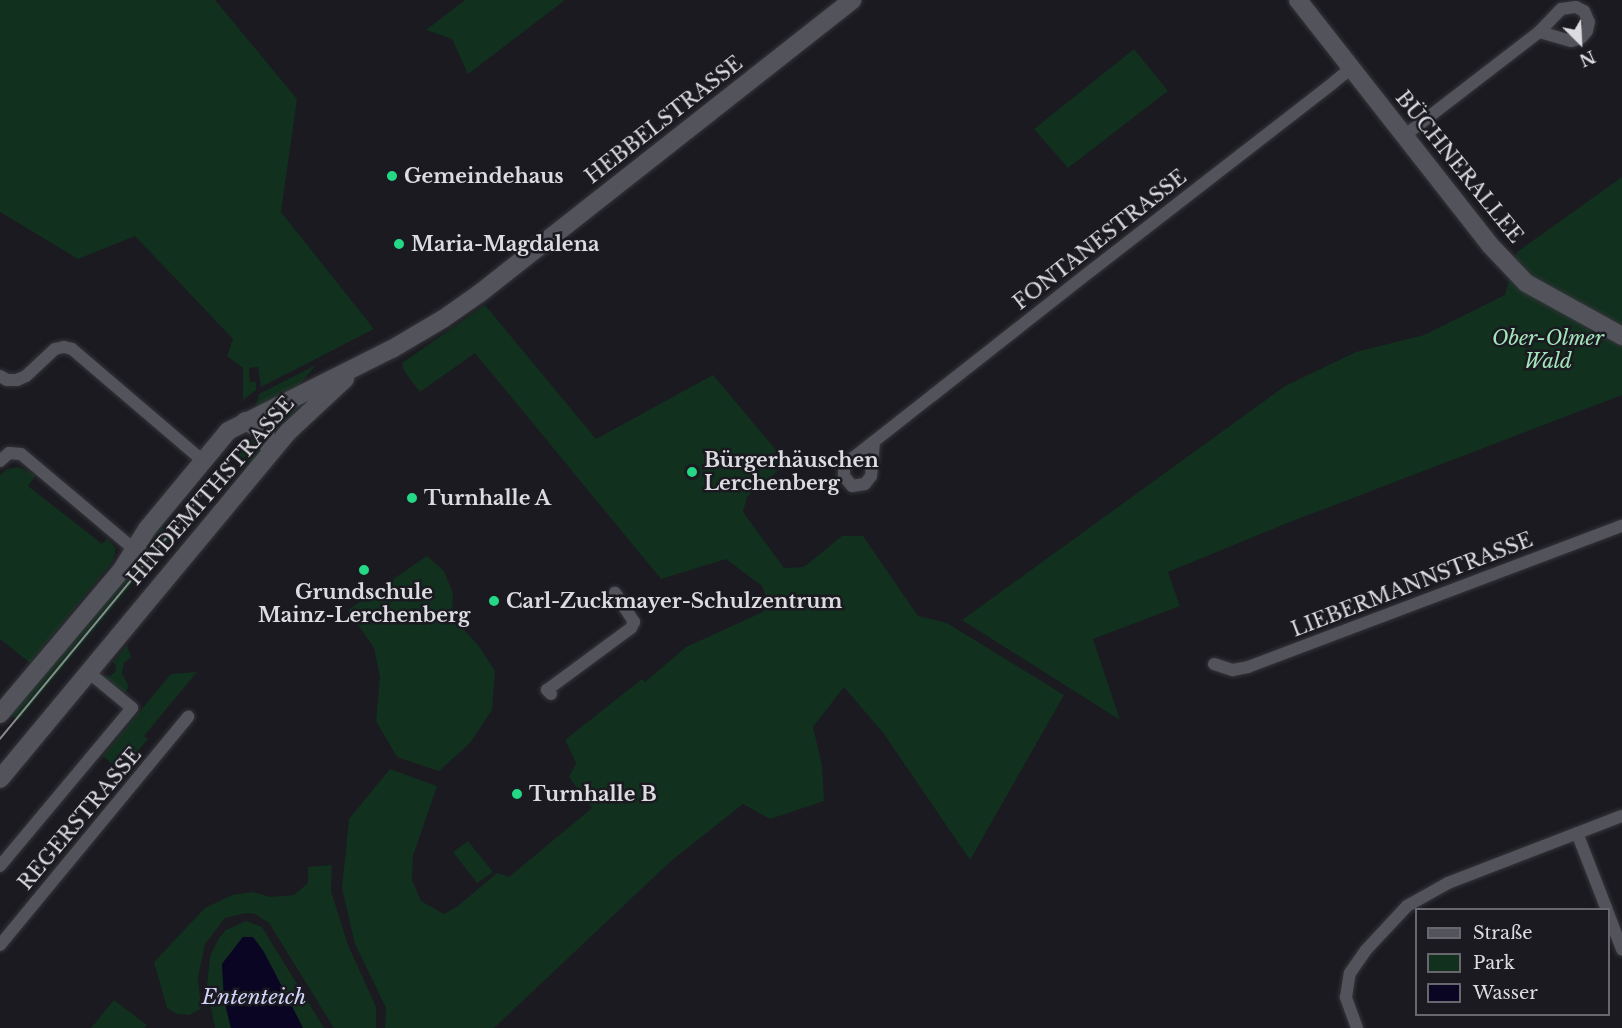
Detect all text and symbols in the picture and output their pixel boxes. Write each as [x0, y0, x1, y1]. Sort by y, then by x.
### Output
north arrow [1550, 12, 1610, 72]
text: N [1576, 46, 1598, 71]
street label: HEBBELSTRASSE [581, 51, 747, 189]
street label: BÜCHNERALLEE [1390, 86, 1528, 248]
place label: Gemeindehaus [404, 164, 564, 188]
street label: FONTANESTRASSE [1009, 165, 1191, 315]
marker: Gemeindehaus [385, 169, 399, 183]
place label: Maria-Magdalena [411, 232, 600, 256]
marker: Maria-Magdalena [392, 237, 406, 251]
park label: Ober-Olmer Wald [1492, 326, 1604, 373]
street label: HINDEMITHSTRASSE [123, 392, 299, 590]
place label: Bürgerhäuschen Lerchenberg [704, 448, 879, 495]
marker: Bürgerhäuschen Lerchenberg [685, 465, 699, 479]
place label: Turnhalle A [424, 486, 552, 510]
marker: Turnhalle A [405, 491, 419, 505]
street label: LIEBERMANNSTRASSE [1288, 528, 1536, 642]
marker: Grundschule Mainz-Lerchenberg [357, 563, 371, 577]
place label: Grundschule Mainz-Lerchenberg [258, 580, 470, 627]
place label: Carl-Zuckmayer-Schulzentrum [506, 589, 842, 613]
marker: Carl-Zuckmayer-Schulzentrum [487, 594, 501, 608]
street label: REGERSTRASSE [14, 743, 146, 895]
place label: Turnhalle B [529, 782, 657, 806]
marker: Turnhalle B [510, 787, 524, 801]
legend [1415, 908, 1610, 1016]
text: Straße [1473, 922, 1533, 944]
text: Park [1473, 952, 1515, 974]
text: Wasser [1473, 982, 1538, 1004]
water label: Ententeich [202, 984, 306, 1010]

